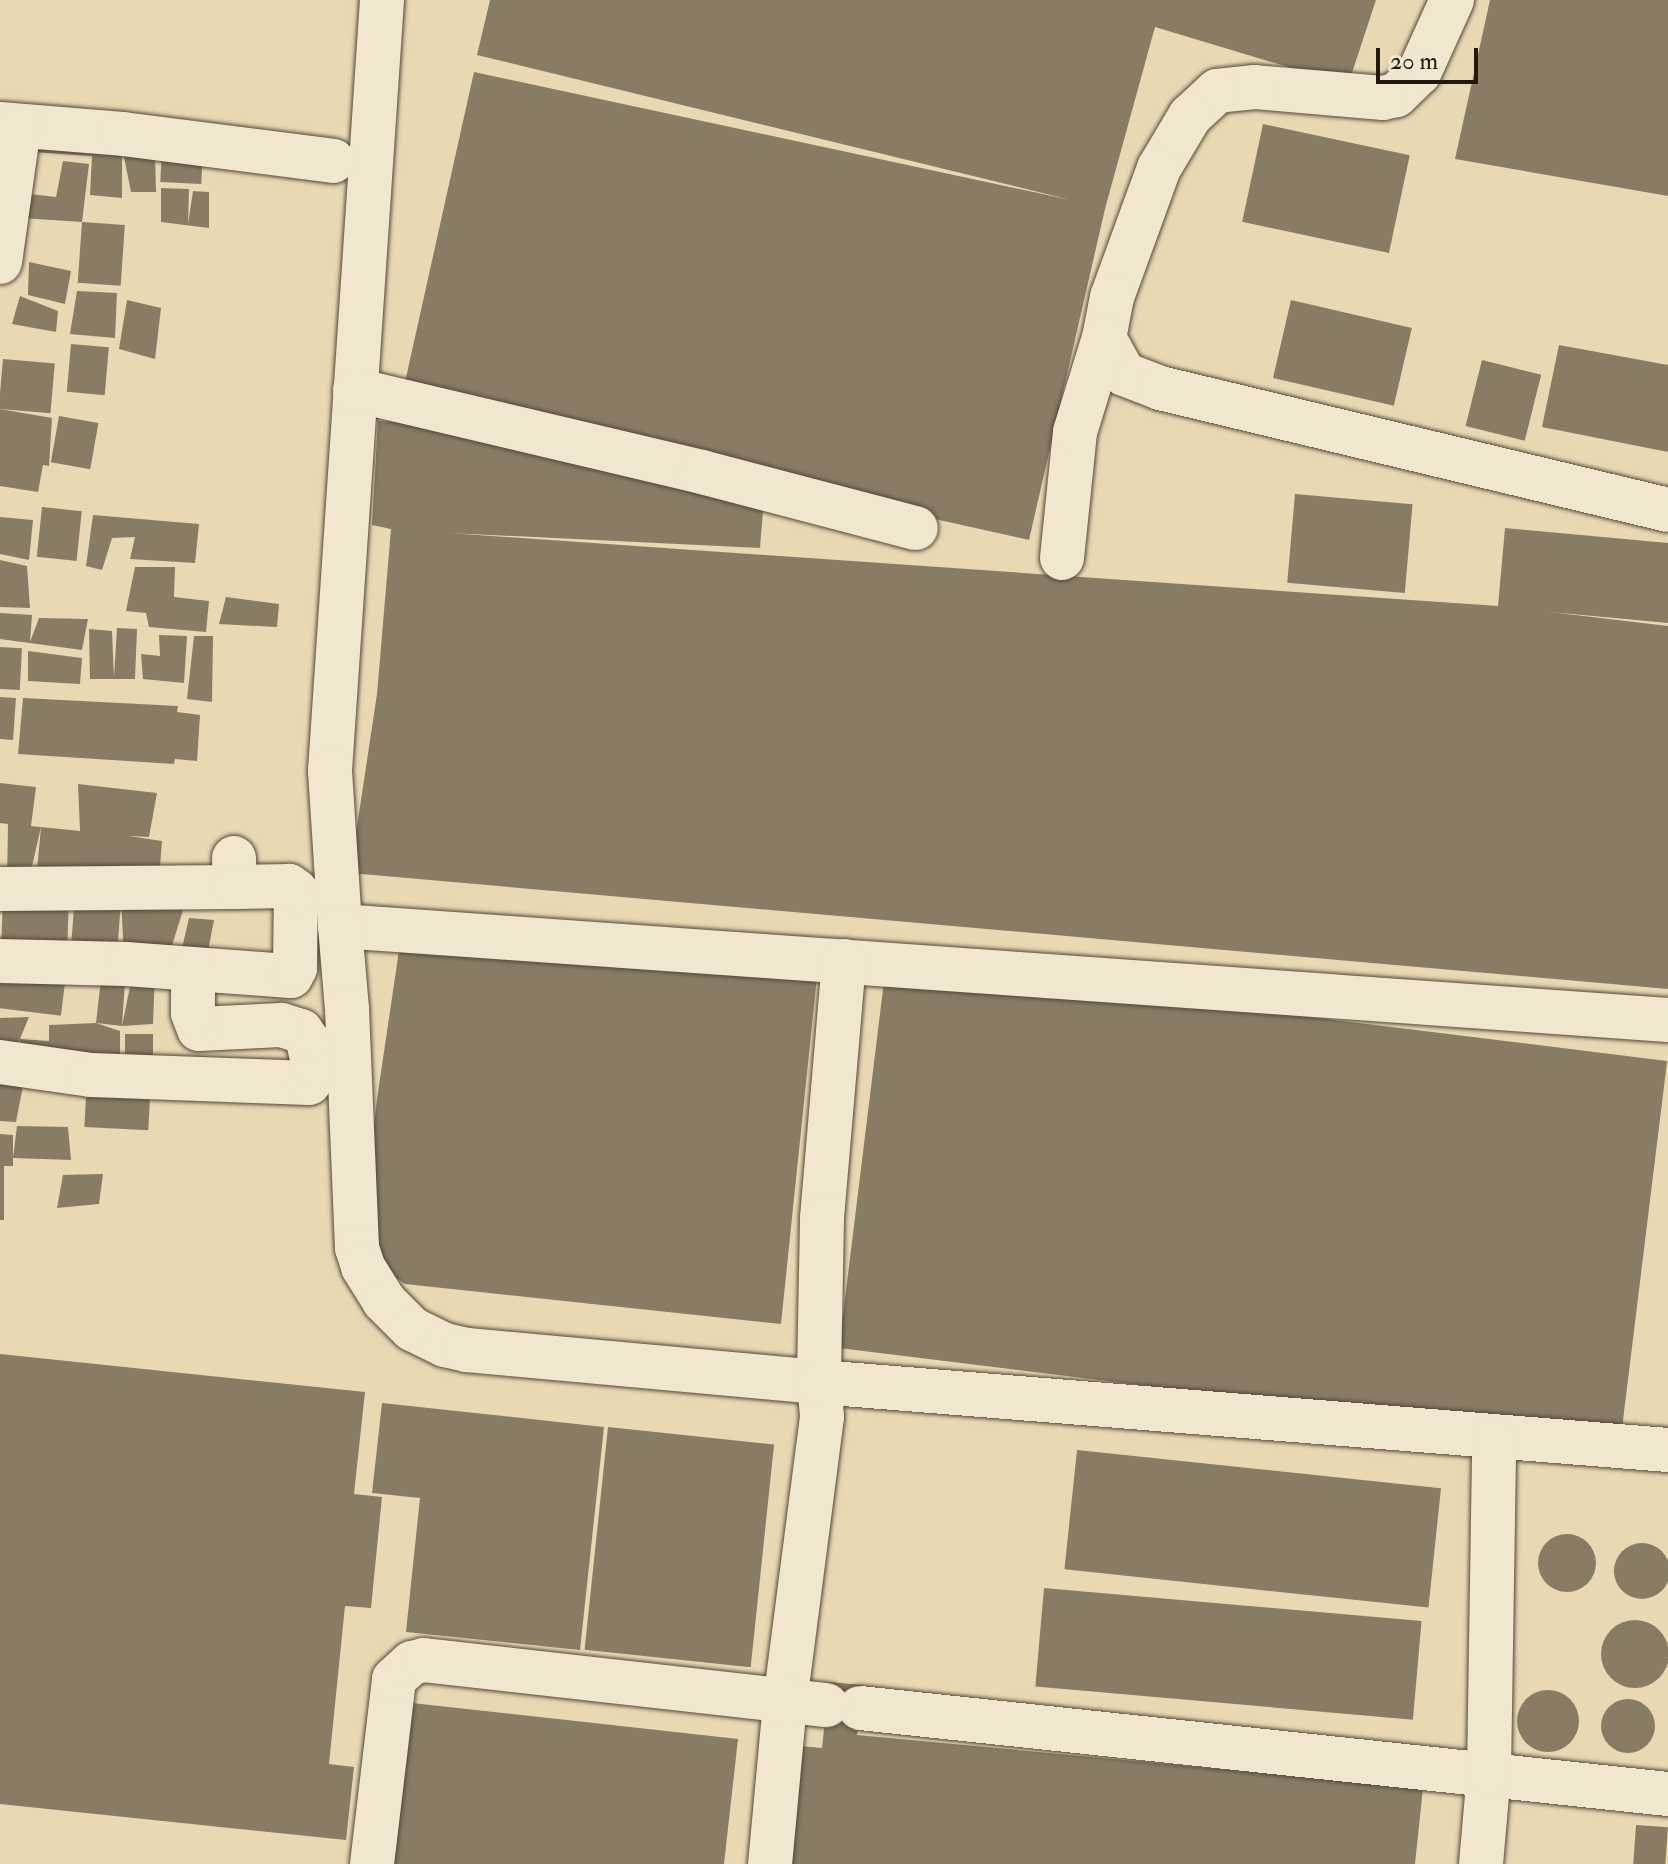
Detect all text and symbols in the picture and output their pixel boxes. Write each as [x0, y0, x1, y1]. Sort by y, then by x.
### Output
scale bar [1380, 32, 1482, 82]
text: 20 m [1390, 46, 1438, 77]

